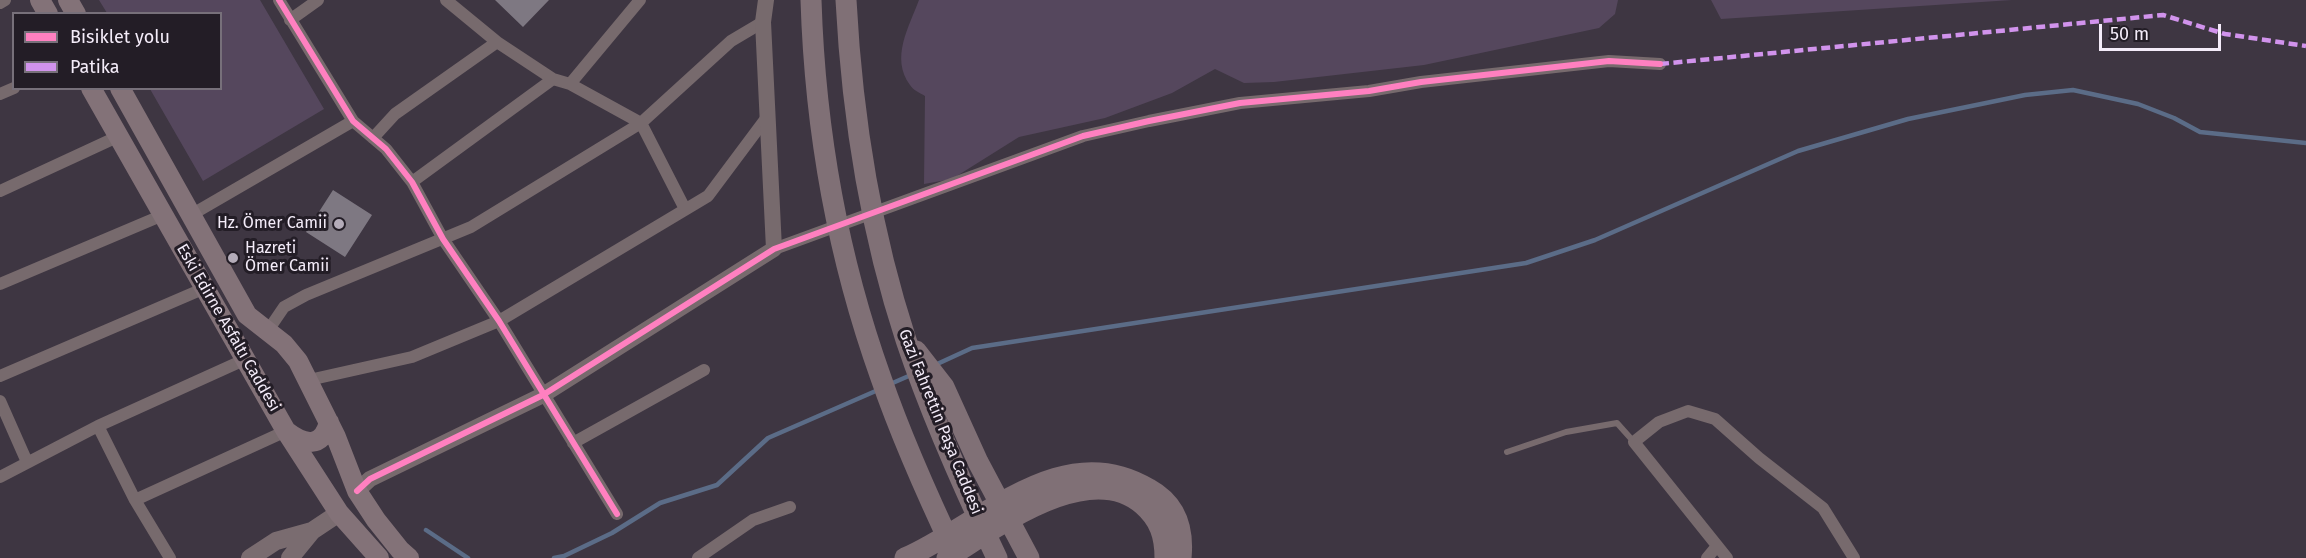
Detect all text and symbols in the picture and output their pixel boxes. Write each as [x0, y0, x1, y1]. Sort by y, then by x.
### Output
legend [12, 12, 222, 90]
scale bar [2102, 12, 2224, 50]
text: 50 m [2110, 23, 2149, 45]
text: Bisiklet yolu [70, 26, 170, 48]
text: Patika [70, 56, 120, 78]
place label: Hz. Ömer Camii [217, 214, 327, 234]
marker: Hz. Ömer Camii [332, 217, 346, 231]
place label: Hazreti Ömer Camii [245, 239, 329, 277]
street label: Eski Edirne Asfaltı Caddesi [172, 241, 284, 415]
marker: Hazreti Ömer Camii [226, 251, 240, 265]
street label: Gazi Fahrettin Paşa Caddesi [894, 327, 986, 517]

